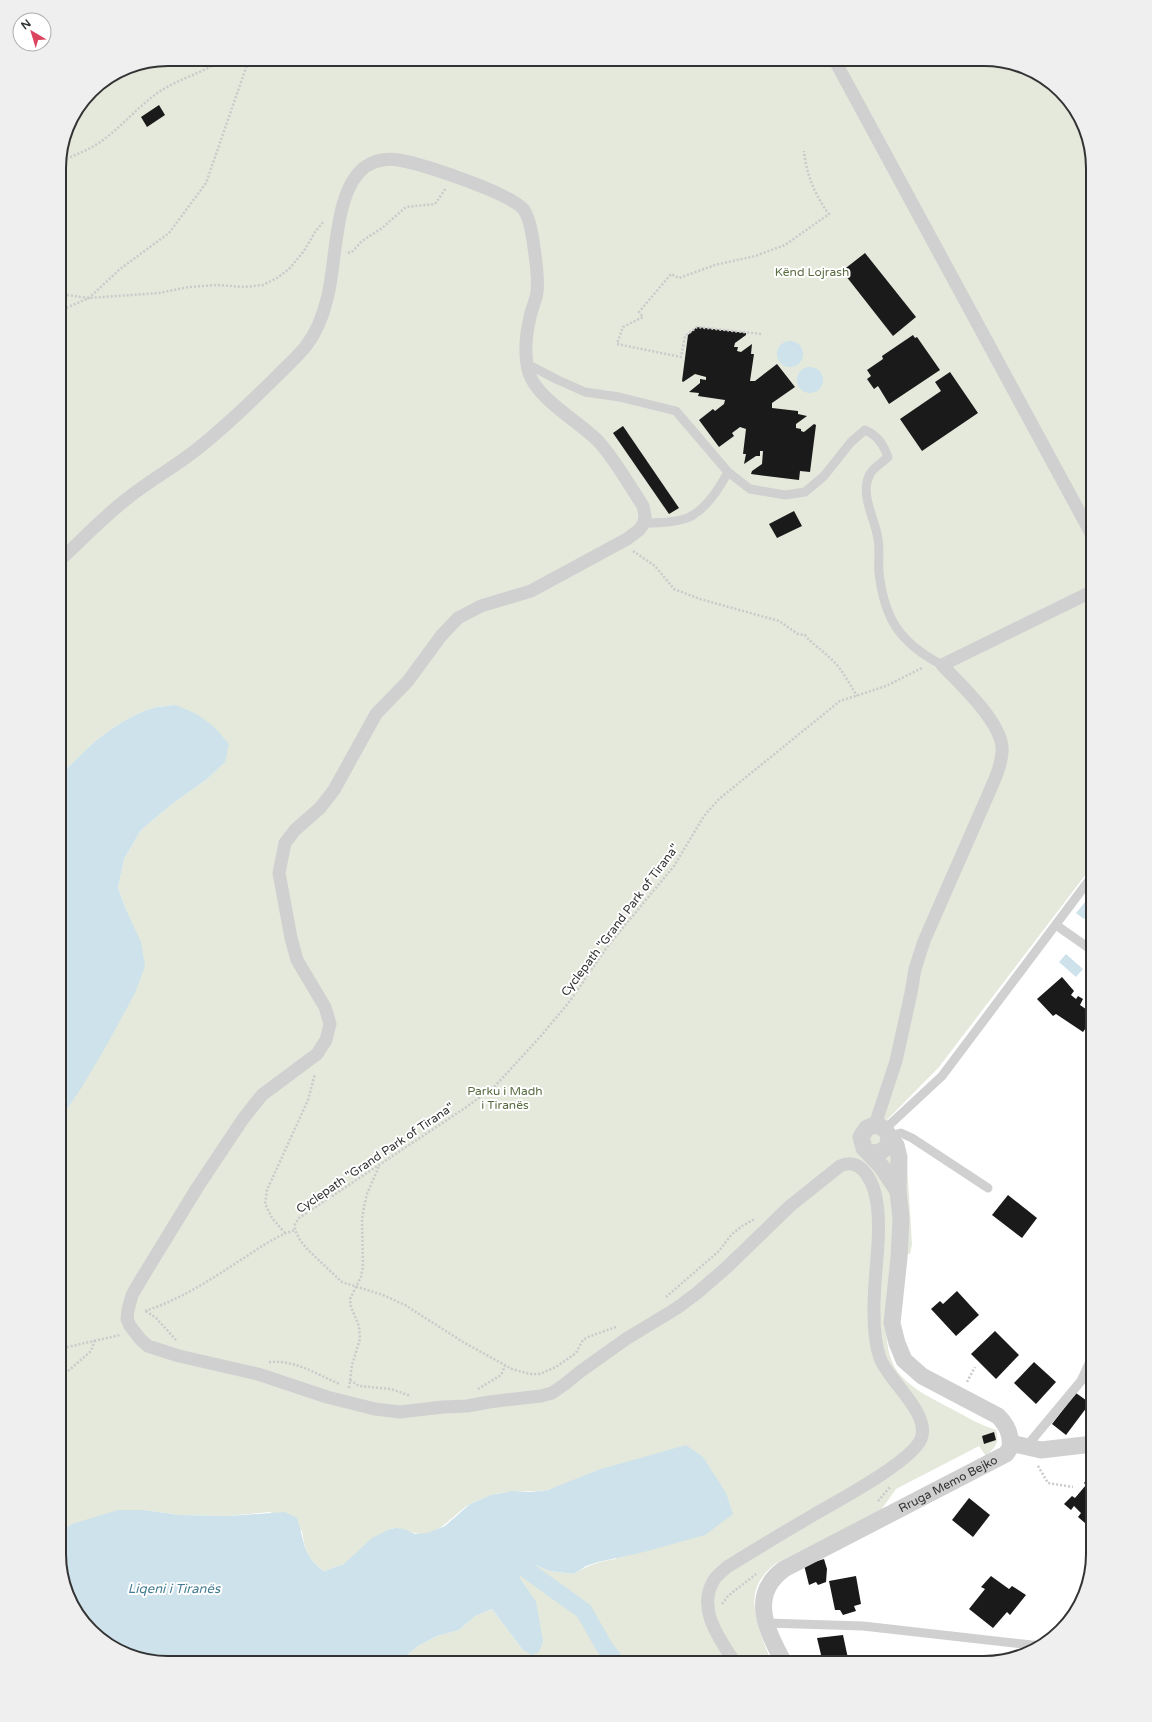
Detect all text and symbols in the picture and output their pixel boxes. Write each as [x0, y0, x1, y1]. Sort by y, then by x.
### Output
north arrow [12, 12, 52, 52]
text: N [19, 17, 34, 32]
park label: Kënd Lojrash [775, 265, 849, 279]
street label: Cyclepath "Grand Park of Tirana" [558, 841, 682, 999]
park label: Parku i Madh i Tiranës [467, 1084, 543, 1112]
street label: Cyclepath "Grand Park of Tirana" [294, 1100, 456, 1216]
street label: Rruga Memo Bejko [896, 1453, 1000, 1515]
water label: Liqeni i Tiranës [128, 1581, 221, 1597]

